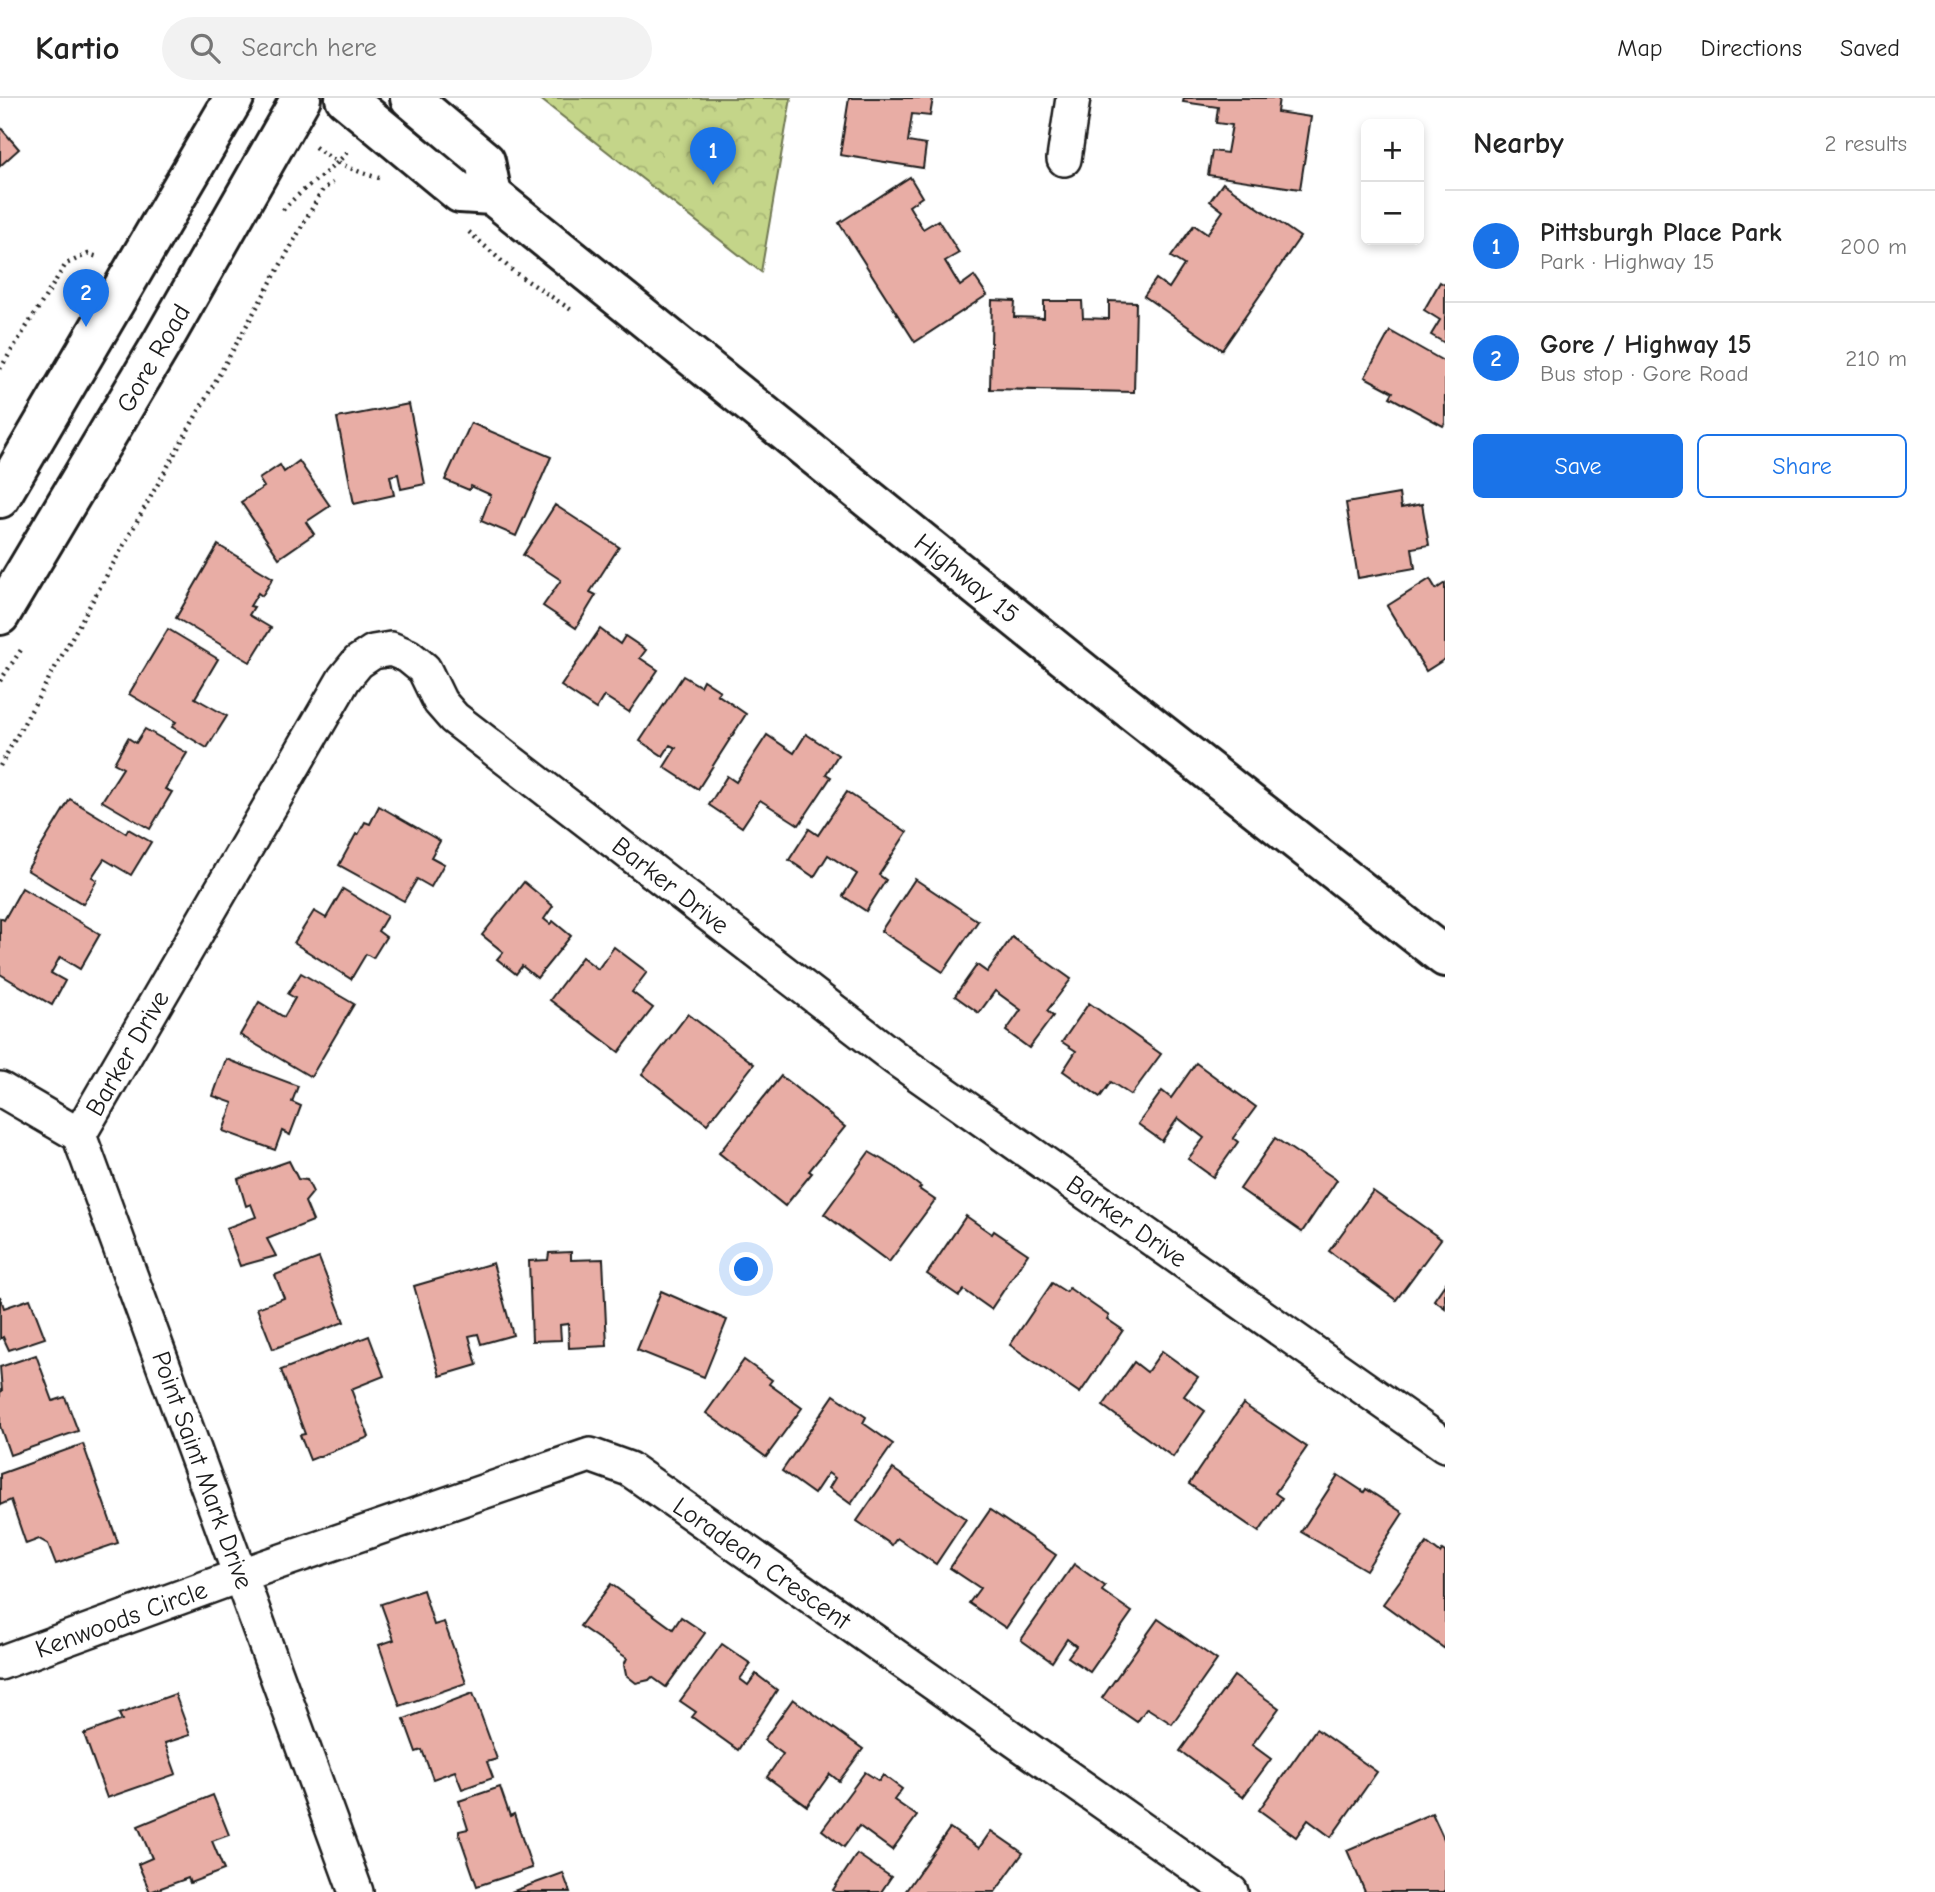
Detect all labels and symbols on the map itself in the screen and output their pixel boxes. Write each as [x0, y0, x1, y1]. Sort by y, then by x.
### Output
pin: 1 [690, 127, 736, 185]
pin: 2 [63, 269, 109, 327]
street label: Gore Road [111, 299, 197, 418]
street label: Highway 15 [908, 528, 1025, 630]
street label: Barker Drive [606, 831, 735, 941]
street label: Barker Drive [80, 985, 176, 1122]
street label: Barker Drive [1061, 1169, 1192, 1274]
your location [729, 1252, 763, 1286]
street label: Point Saint Mark Drive [145, 1347, 259, 1593]
street label: Loradean Crescent [667, 1491, 857, 1637]
street label: Kenwoods Circle [31, 1575, 211, 1665]

